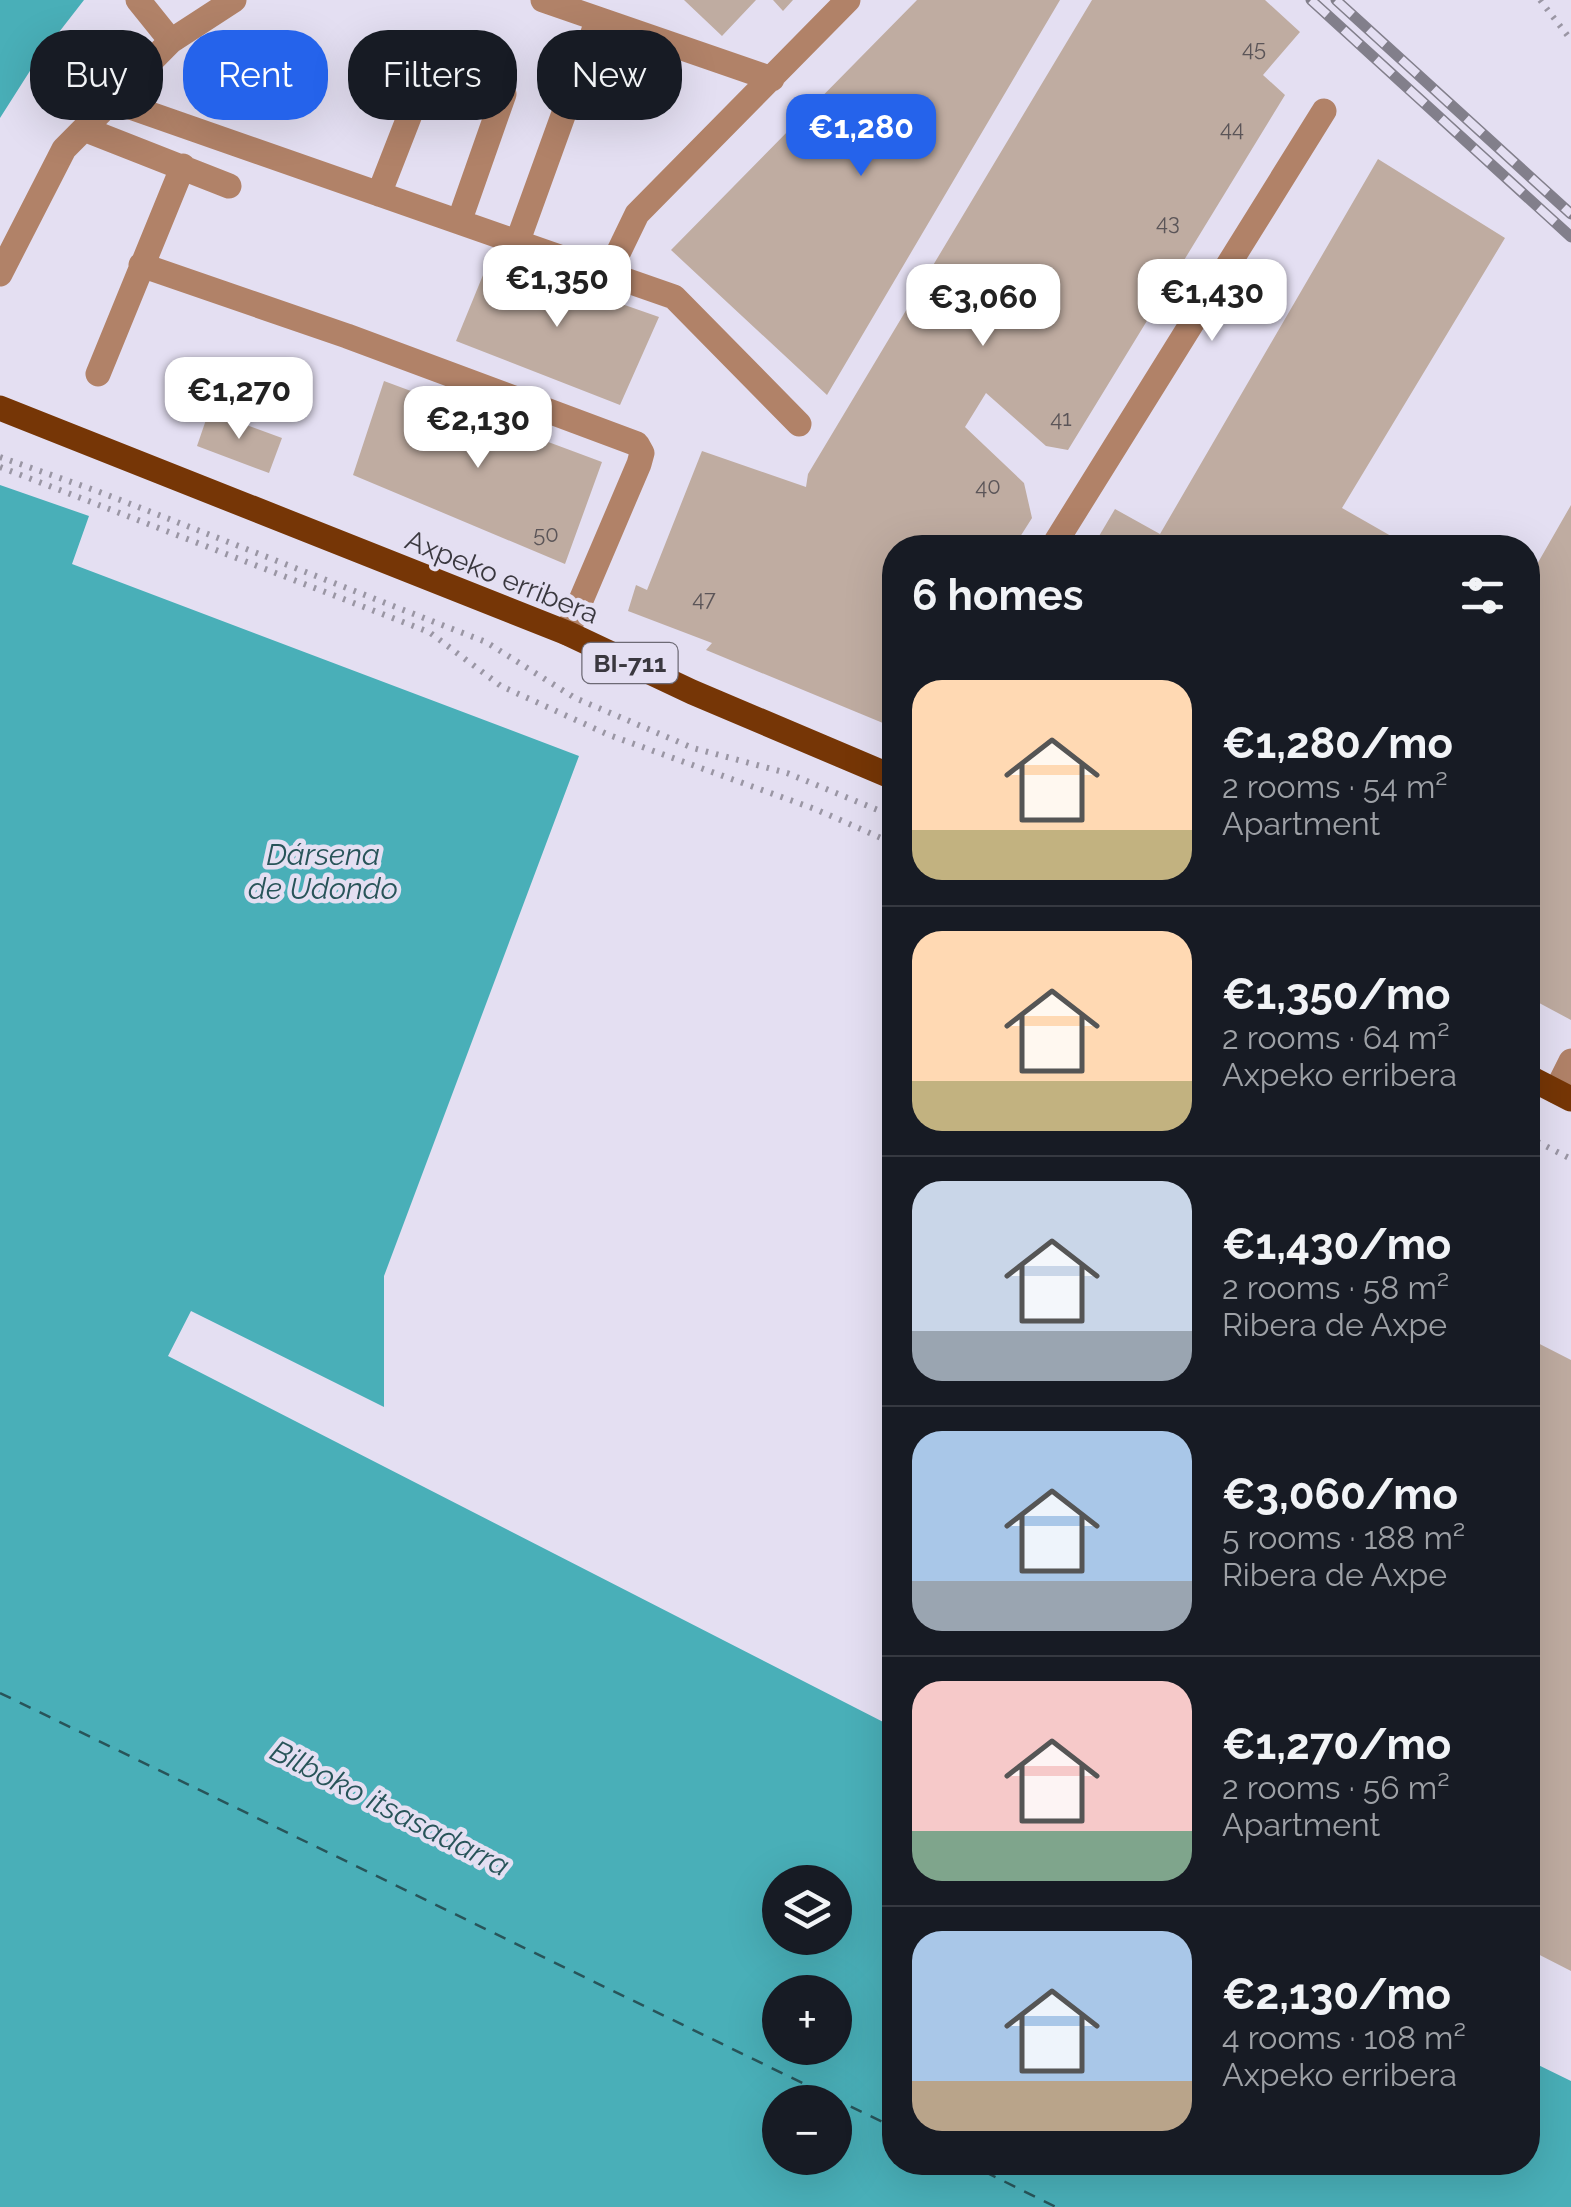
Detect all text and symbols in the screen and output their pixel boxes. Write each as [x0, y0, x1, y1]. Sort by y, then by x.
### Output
chip: Buy [30, 30, 163, 120]
chip: Rent [183, 30, 328, 120]
chip: Filters [348, 30, 517, 120]
chip: New [537, 30, 682, 120]
house number: 45 [1242, 35, 1266, 61]
pin: €1,280 [780, 94, 942, 179]
text: €1,280 [808, 108, 914, 145]
house number: 44 [1220, 115, 1244, 141]
house number: 43 [1156, 209, 1180, 235]
pin: €1,350 [476, 245, 638, 330]
text: €1,350 [505, 259, 609, 296]
pin: €1,430 [1131, 259, 1293, 344]
pin: €3,060 [902, 264, 1064, 349]
text: €1,430 [1160, 273, 1264, 310]
text: €3,060 [928, 278, 1038, 315]
pin: €1,270 [158, 357, 320, 442]
text: €1,270 [187, 371, 291, 408]
pin: €2,130 [397, 386, 559, 471]
text: €2,130 [426, 400, 530, 437]
house number: 41 [1050, 405, 1072, 431]
house number: 40 [975, 473, 1001, 499]
house number: 50 [533, 521, 559, 547]
street label: Axpeko erribera [401, 523, 603, 631]
icon: filters [1455, 568, 1510, 623]
text: 6 homes [912, 571, 1083, 620]
house number: 47 [692, 585, 716, 611]
road number: BI-711 [582, 643, 678, 683]
text: €1,280/mo [1222, 719, 1453, 768]
icon: home [992, 720, 1112, 840]
text: 2 rooms · 54 m² [1222, 768, 1448, 805]
text: Apartment [1222, 805, 1380, 842]
water label: Dársena de Udondo [248, 837, 398, 906]
text: €1,350/mo [1222, 970, 1451, 1019]
icon: home [992, 971, 1112, 1091]
text: 2 rooms · 64 m² [1222, 1019, 1450, 1056]
text: Axpeko erribera [1222, 1056, 1457, 1093]
text: €1,430/mo [1222, 1220, 1451, 1269]
icon: home [992, 1221, 1112, 1341]
text: 2 rooms · 58 m² [1222, 1269, 1449, 1306]
text: Ribera de Axpe [1222, 1306, 1447, 1343]
text: €3,060/mo [1222, 1470, 1458, 1519]
icon: home [992, 1471, 1112, 1591]
text: 5 rooms · 188 m² [1222, 1519, 1465, 1556]
text: Ribera de Axpe [1222, 1556, 1447, 1593]
text: €1,270/mo [1222, 1720, 1451, 1769]
icon: home [992, 1721, 1112, 1841]
water label: Bilboko itsasadarra [265, 1733, 515, 1883]
text: 2 rooms · 56 m² [1222, 1769, 1450, 1806]
text: Apartment [1222, 1806, 1380, 1843]
map controls [762, 1865, 852, 2175]
button: layers [762, 1865, 852, 1955]
text: €2,130/mo [1222, 1970, 1451, 2019]
icon: home [992, 1971, 1112, 2091]
button: + [762, 1975, 852, 2065]
text: 4 rooms · 108 m² [1222, 2019, 1466, 2056]
text: Axpeko erribera [1222, 2056, 1457, 2093]
button: − [762, 2085, 852, 2175]

